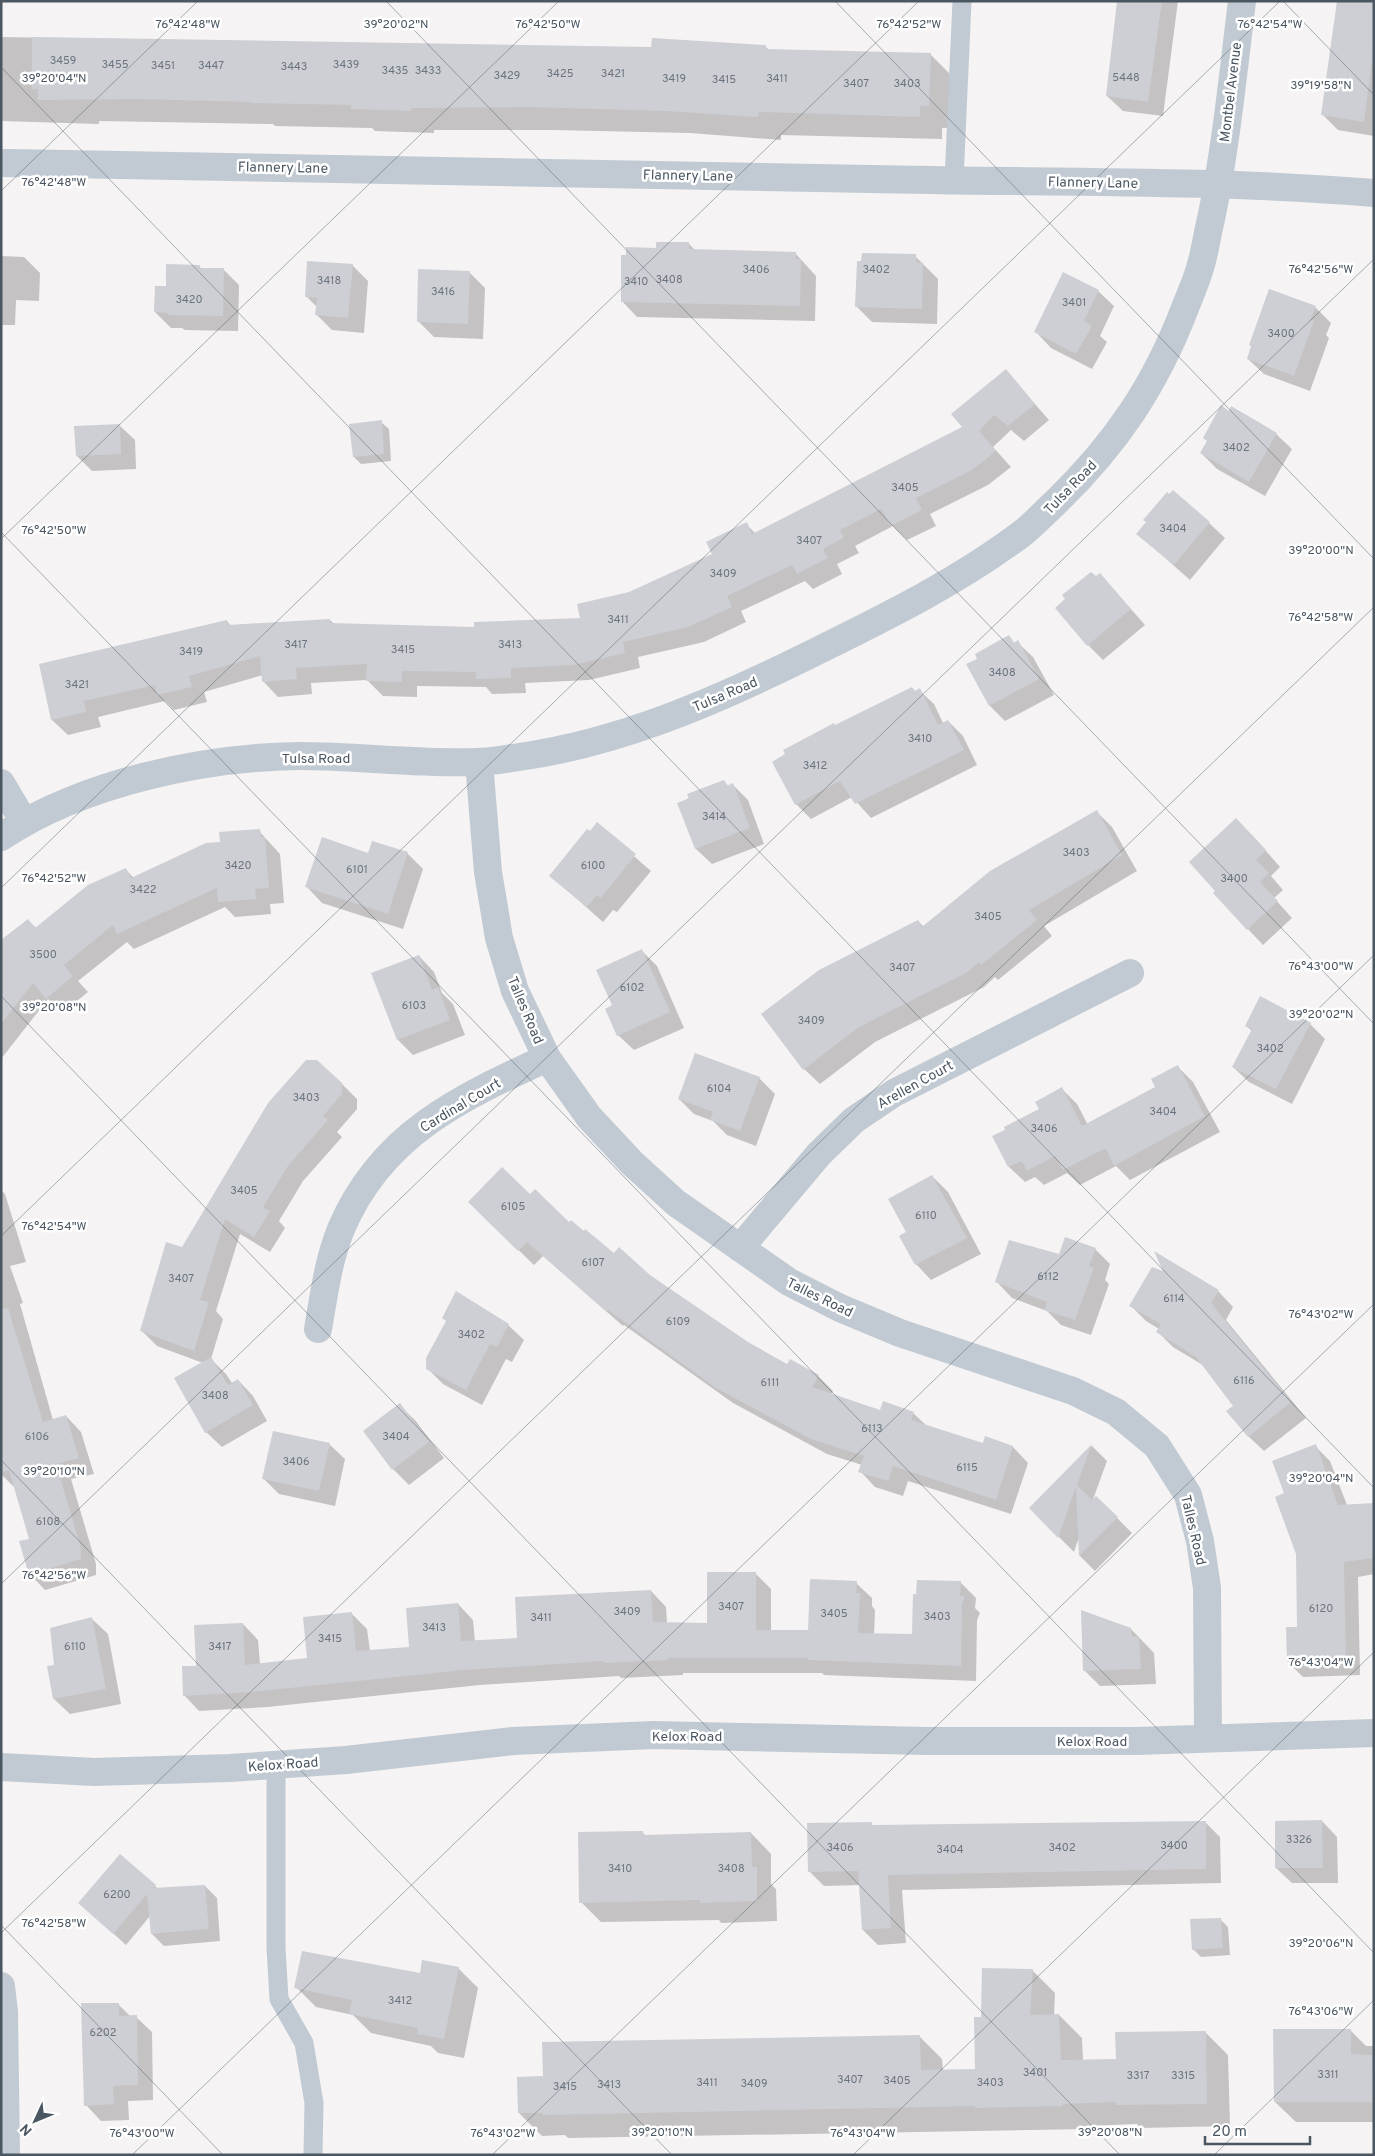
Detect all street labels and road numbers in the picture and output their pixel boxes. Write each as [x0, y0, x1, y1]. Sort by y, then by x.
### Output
street label: Montbel Avenue [1217, 41, 1246, 143]
street label: Flannery Lane [238, 159, 328, 178]
street label: Flannery Lane [643, 167, 733, 186]
street label: Flannery Lane [1048, 174, 1138, 193]
street label: Tulsa Road [1041, 457, 1101, 519]
street label: Tulsa Road [691, 674, 761, 717]
street label: Tulsa Road [282, 751, 350, 768]
street label: Talles Road [503, 974, 546, 1047]
street label: Arellen Court [875, 1057, 957, 1113]
street label: Cardinal Court [417, 1075, 504, 1137]
street label: Talles Road [783, 1275, 855, 1322]
street label: Talles Road [1176, 1494, 1209, 1567]
street label: Kelox Road [652, 1729, 722, 1746]
street label: Kelox Road [1057, 1734, 1127, 1751]
street label: Kelox Road [247, 1755, 319, 1776]

